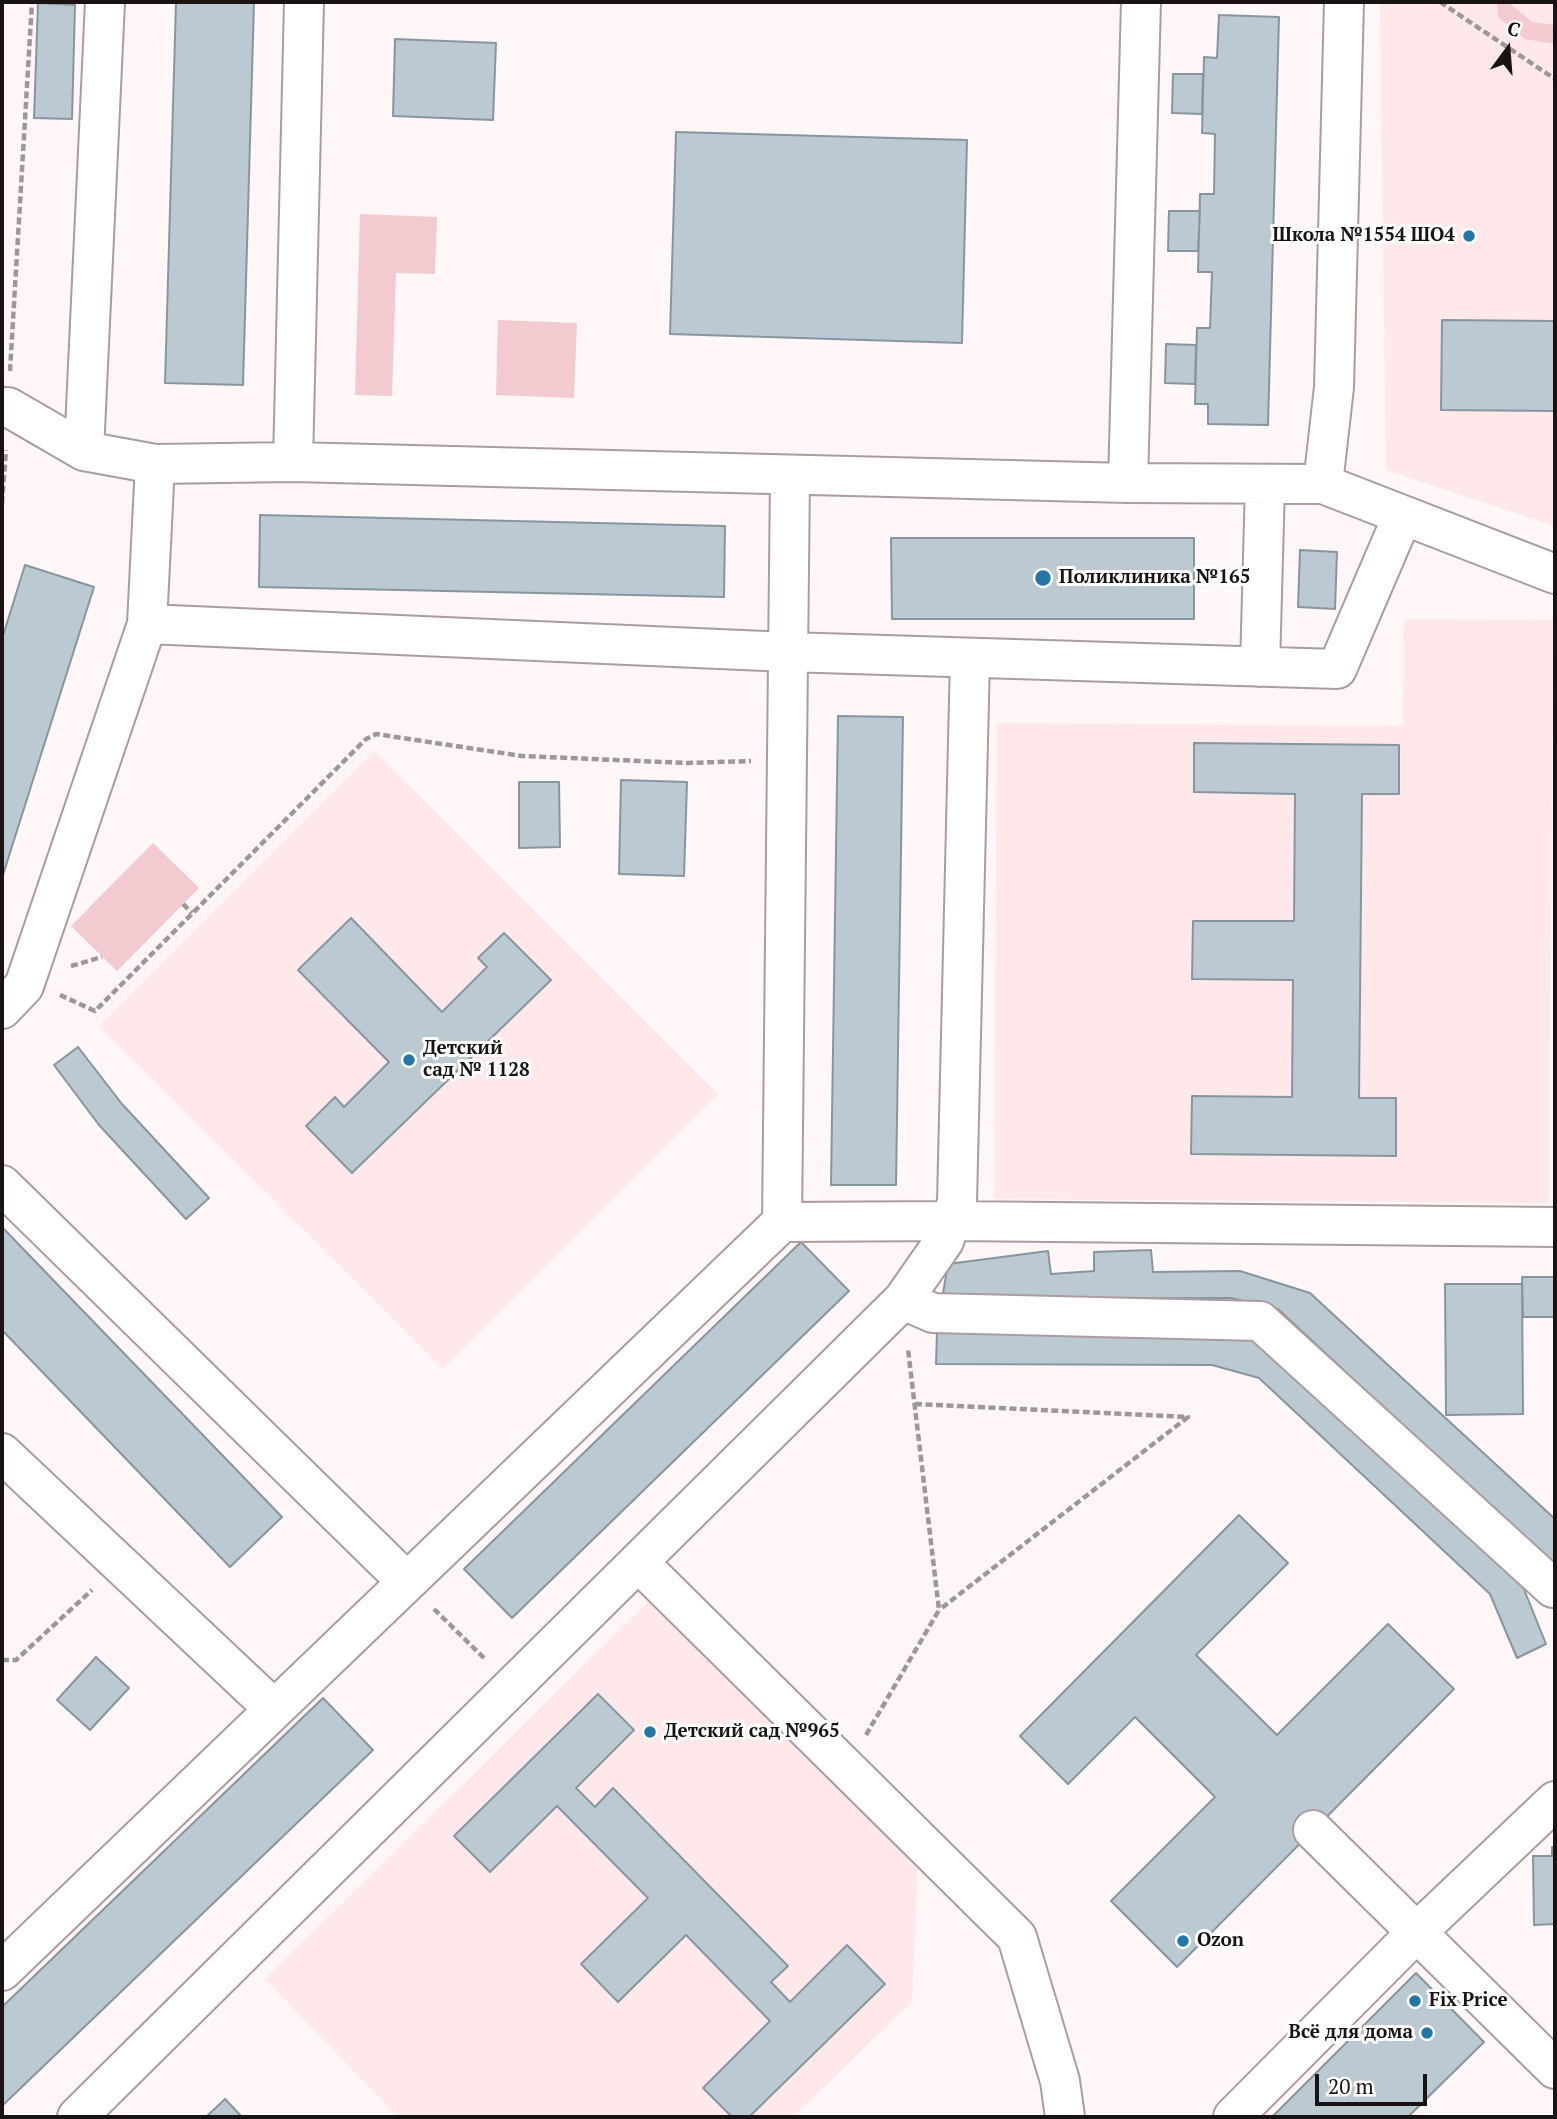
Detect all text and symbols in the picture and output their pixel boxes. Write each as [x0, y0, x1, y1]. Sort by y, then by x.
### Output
north arrow [1473, 14, 1543, 84]
text: С [1505, 15, 1523, 42]
place label: Школа №1554 ШО4 [1273, 225, 1455, 247]
marker: Школа №1554 ШО4 [1461, 228, 1477, 244]
place label: Поликлиника №165 [1059, 567, 1250, 589]
marker: Поликлиника №165 [1033, 568, 1053, 588]
place label: Детский сад № 1128 [423, 1038, 530, 1082]
marker: Детский сад № 1128 [401, 1052, 417, 1068]
place label: Детский сад №965 [664, 1721, 840, 1743]
marker: Детский сад №965 [642, 1724, 658, 1740]
place label: Ozon [1197, 1930, 1244, 1952]
marker: Ozon [1175, 1933, 1191, 1949]
place label: Fix Price [1429, 1990, 1508, 2012]
marker: Fix Price [1407, 1993, 1423, 2009]
place label: Всё для дома [1289, 2022, 1413, 2044]
marker: Всё для дома [1419, 2025, 1435, 2041]
scale bar [1319, 2060, 1431, 2104]
text: 20 m [1328, 2072, 1374, 2100]

